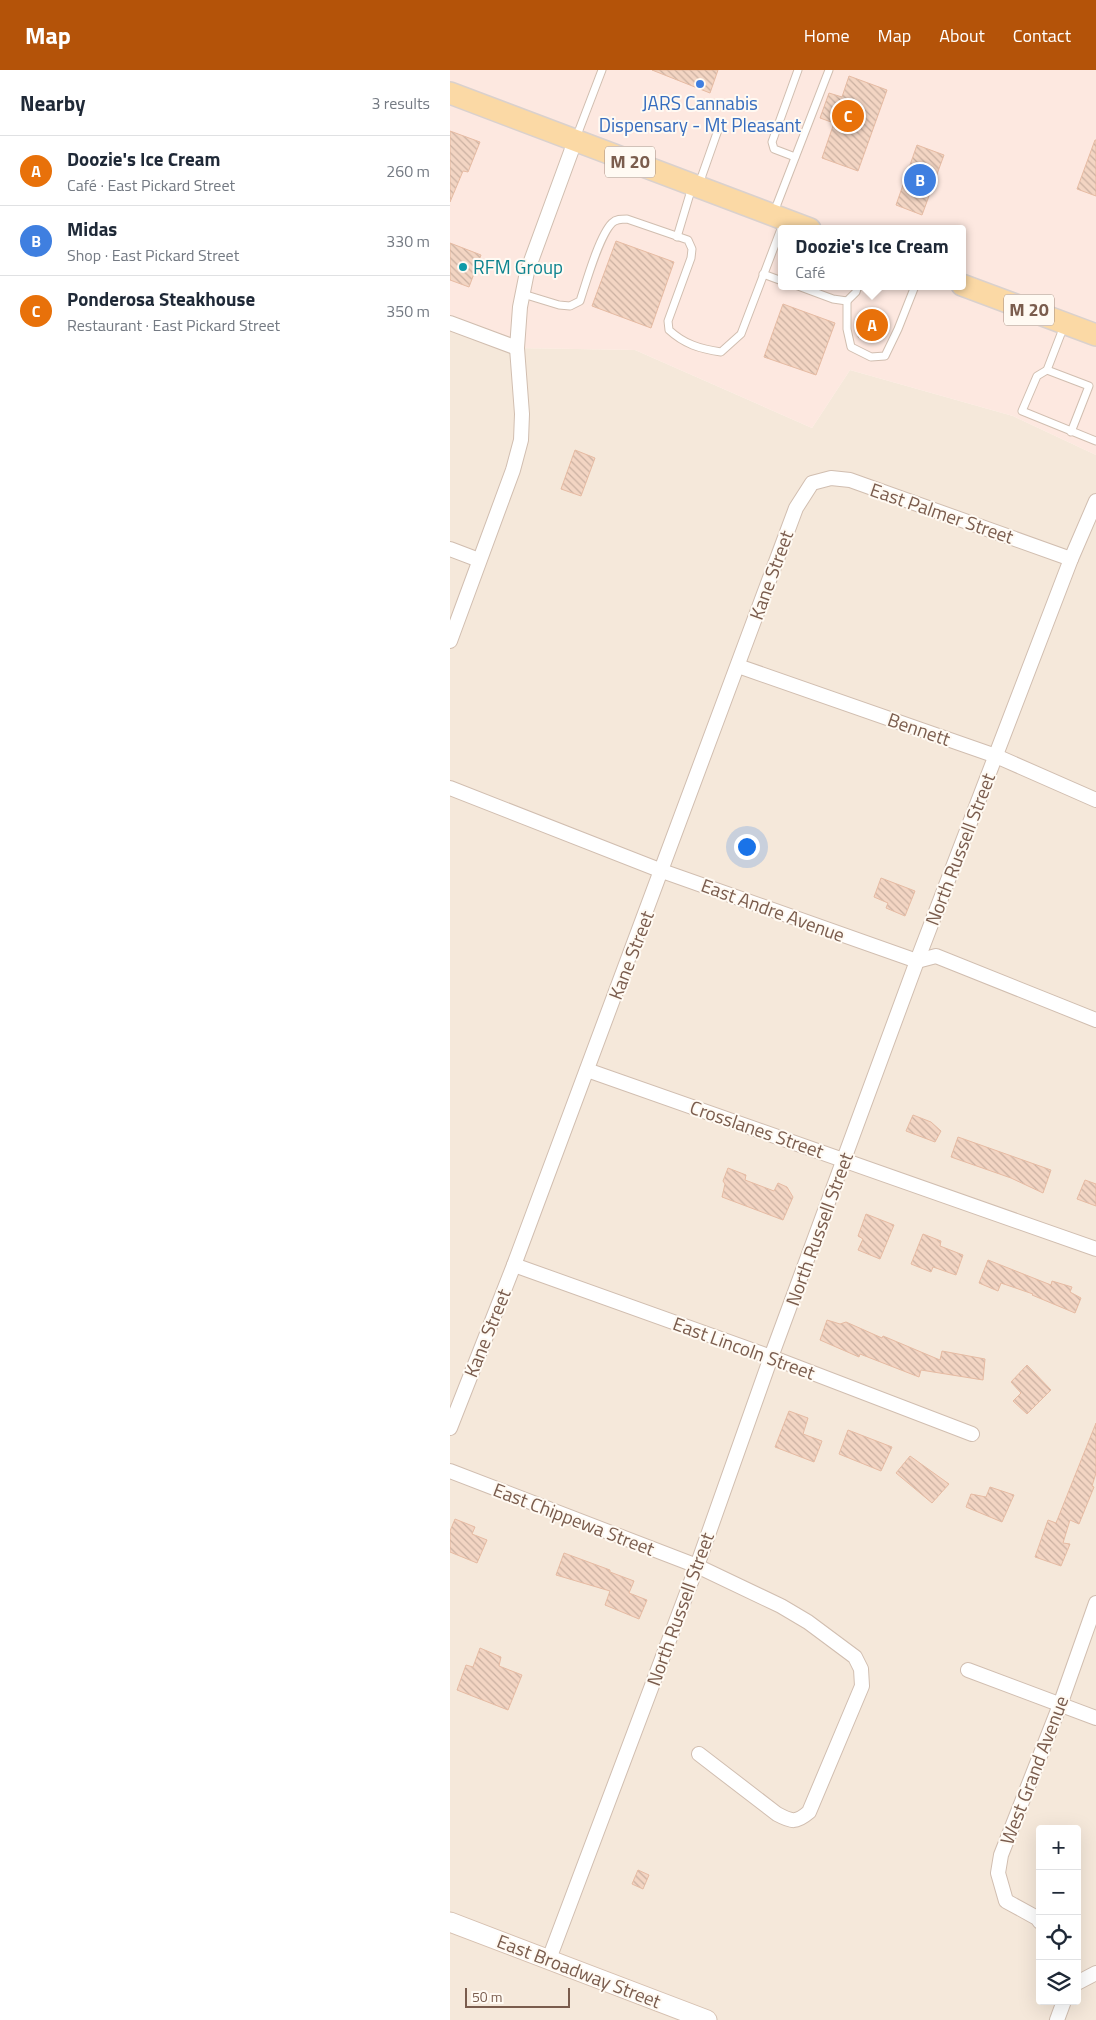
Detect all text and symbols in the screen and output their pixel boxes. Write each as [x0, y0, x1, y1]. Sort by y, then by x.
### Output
text: Map [25, 17, 71, 53]
text: Home [804, 22, 850, 49]
text: Map [878, 22, 911, 49]
text: About [939, 22, 985, 49]
text: Contact [1013, 22, 1071, 49]
marker: JARS Cannabis Dispensary - Mt Pleasant [694, 78, 706, 90]
text: Nearby [20, 87, 85, 119]
place label: JARS Cannabis Dispensary - Mt Pleasant [599, 88, 802, 139]
text: 3 results [371, 91, 430, 115]
pin: C [832, 97, 864, 135]
text: Doozie's Ice Cream [67, 144, 220, 173]
road number: M 20 [605, 146, 655, 178]
text: A [31, 159, 41, 183]
text: 260 m [386, 159, 430, 183]
pin: B [904, 161, 936, 199]
text: Café · East Pickard Street [67, 173, 235, 197]
text: Midas [67, 214, 117, 243]
popup [778, 225, 966, 290]
text: B [31, 229, 41, 253]
text: 330 m [386, 229, 430, 253]
text: Doozie's Ice Cream [795, 231, 949, 260]
text: Shop · East Pickard Street [67, 243, 239, 267]
place label: RFM Group [473, 252, 563, 281]
text: Café [795, 260, 825, 284]
marker: RFM Group [457, 261, 469, 273]
text: Ponderosa Steakhouse [67, 284, 255, 313]
road number: M 20 [1004, 294, 1054, 326]
text: C [32, 299, 40, 323]
text: 350 m [386, 299, 430, 323]
pin: A [856, 306, 888, 344]
text: Restaurant · East Pickard Street [67, 313, 280, 337]
street label: East Palmer Street [867, 474, 1018, 551]
street label: Kane Street [741, 526, 800, 624]
street label: Bennett [884, 704, 955, 753]
street label: North Russell Street [917, 768, 1002, 929]
your location [734, 834, 760, 860]
street label: East Andre Avenue [697, 870, 849, 949]
street label: Kane Street [600, 906, 661, 1004]
street label: Crosslanes Street [686, 1092, 828, 1165]
street label: North Russell Street [777, 1148, 860, 1310]
street label: Kane Street [456, 1284, 518, 1381]
street label: East Lincoln Street [669, 1308, 820, 1387]
street label: East Chippewa Street [489, 1474, 659, 1563]
street label: North Russell Street [638, 1528, 721, 1690]
street label: West Grand Avenue [992, 1691, 1075, 1848]
map controls [1036, 1825, 1081, 2005]
button: + [1036, 1825, 1081, 1870]
button: − [1036, 1870, 1081, 1915]
button: locate [1036, 1915, 1081, 1960]
street label: East Broadway Street [493, 1926, 666, 2015]
button: layers [1036, 1960, 1081, 2005]
scale bar [465, 1985, 570, 2008]
text: 50 m [472, 1986, 502, 2007]

